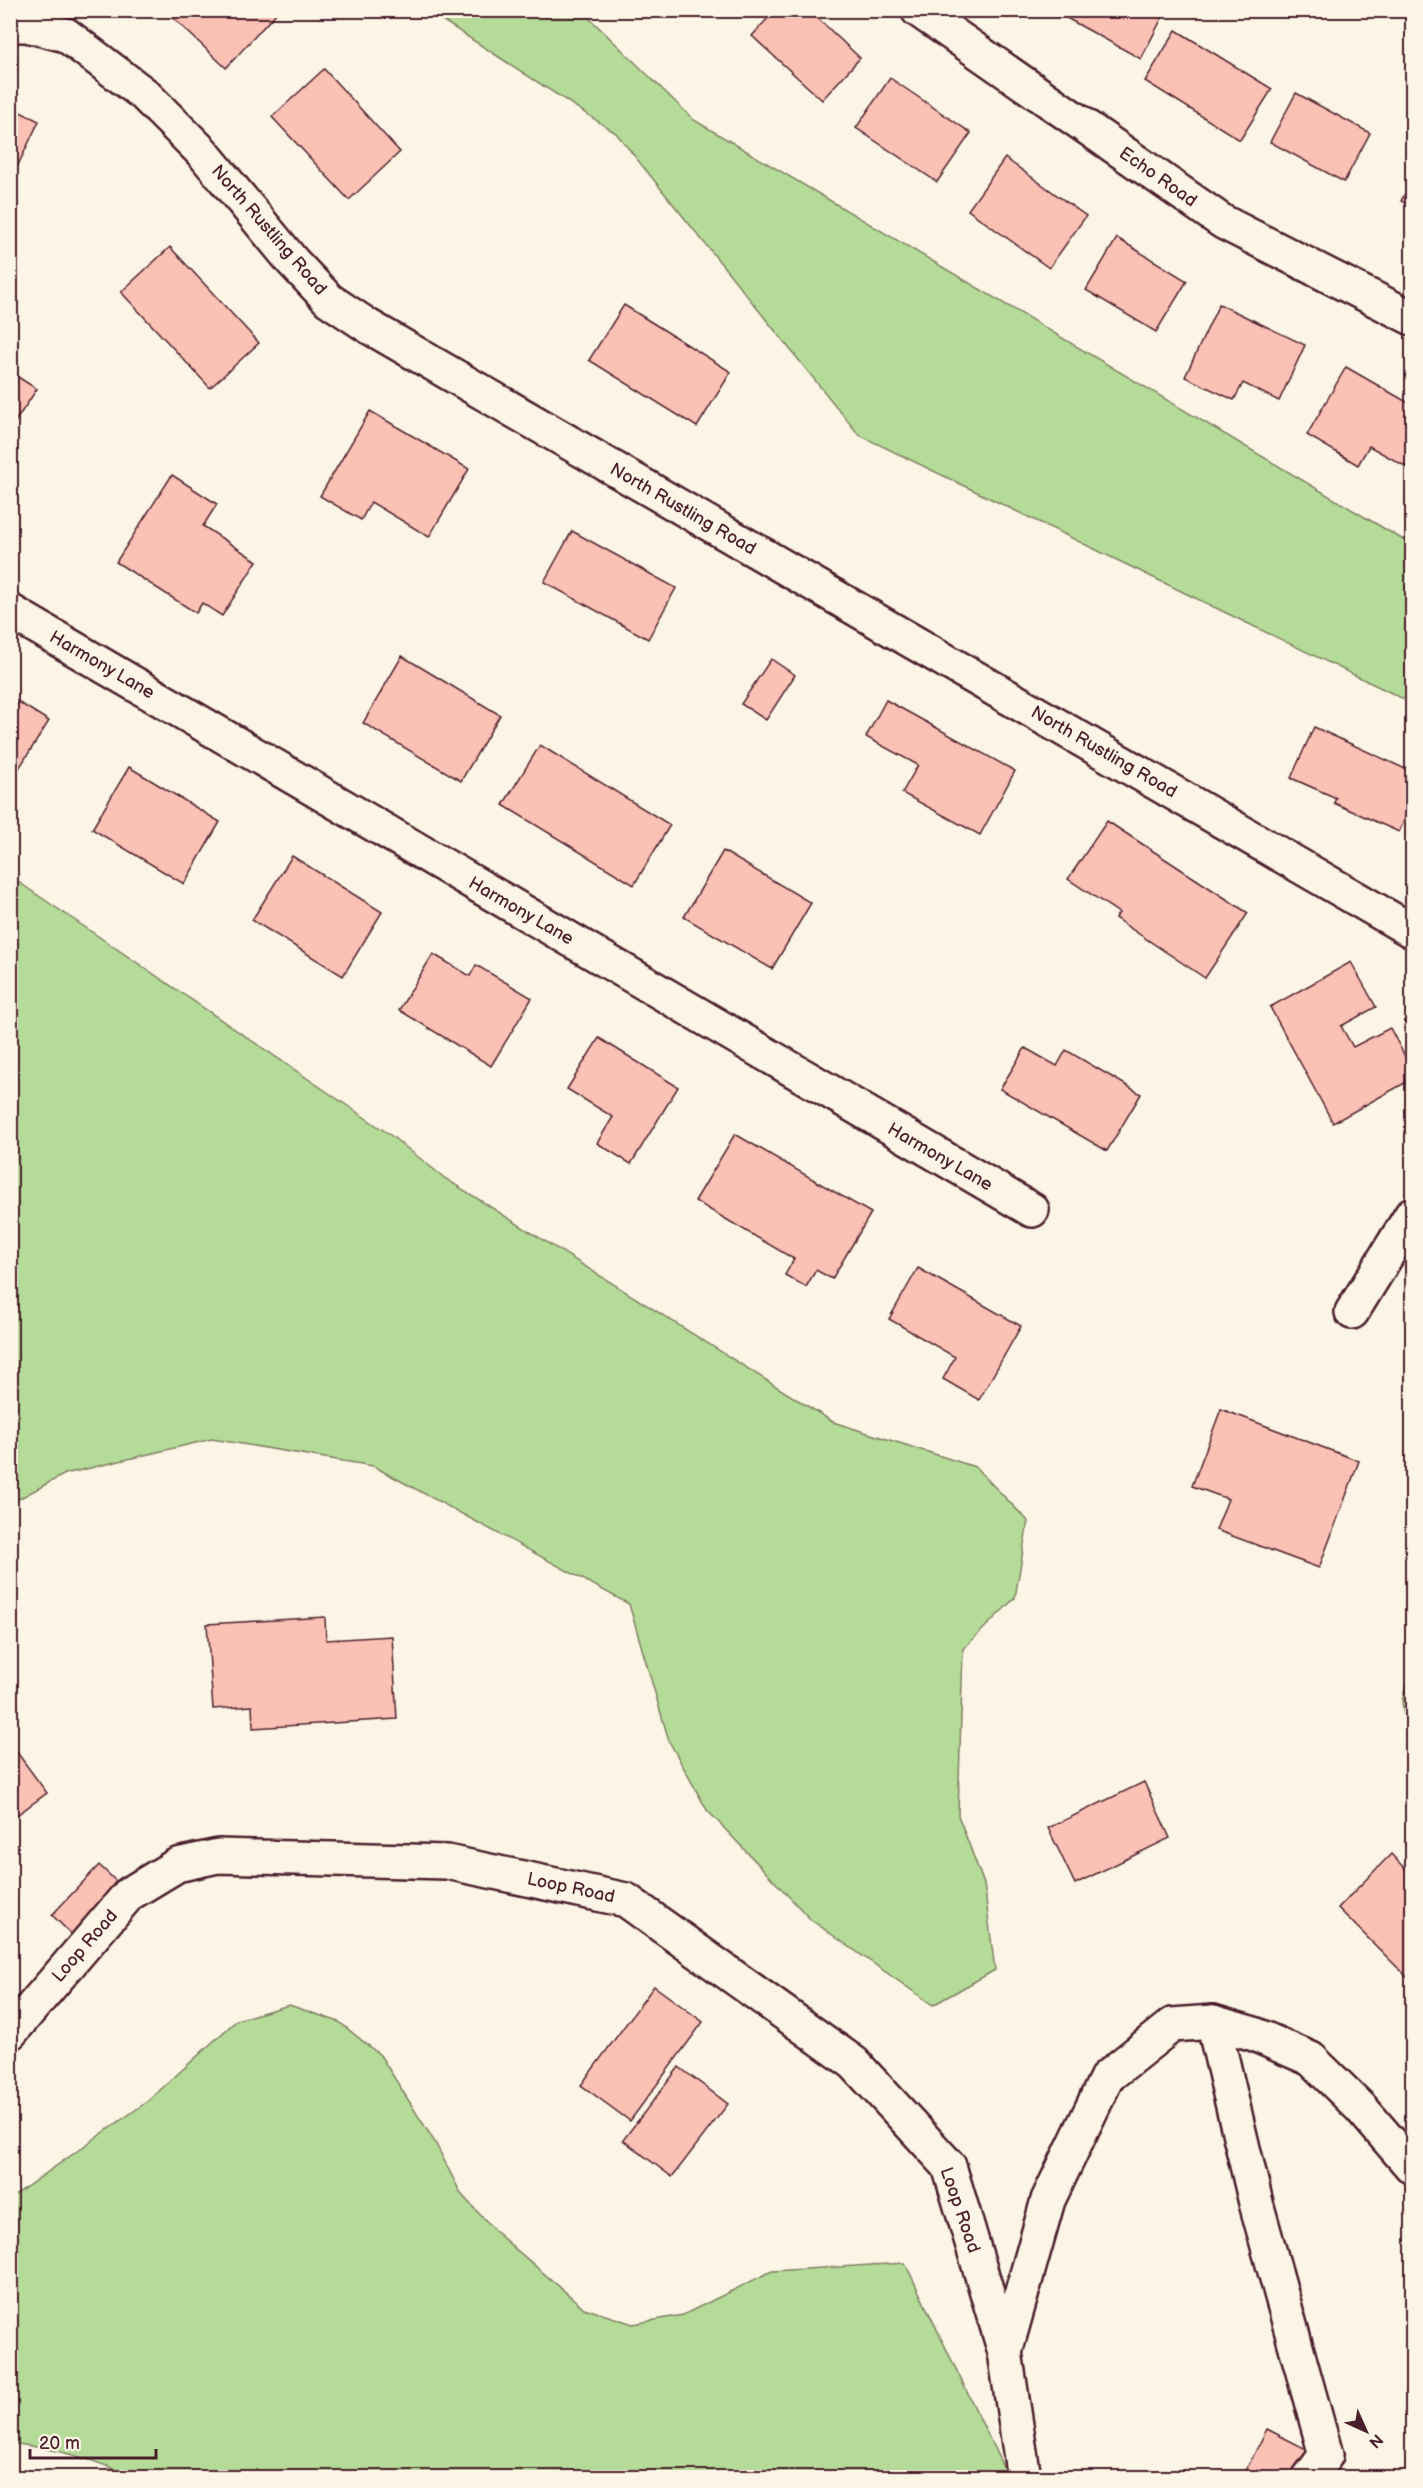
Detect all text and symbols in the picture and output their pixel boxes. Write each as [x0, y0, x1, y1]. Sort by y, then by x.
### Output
street label: Echo Road [1115, 143, 1201, 211]
street label: North Rustling Road [207, 161, 331, 299]
street label: North Rustling Road [606, 459, 760, 559]
street label: Harmony Lane [46, 626, 159, 704]
street label: North Rustling Road [1027, 702, 1181, 802]
street label: Harmony Lane [465, 872, 578, 950]
street label: Harmony Lane [884, 1118, 997, 1196]
street label: Loop Road [525, 1868, 617, 1908]
street label: Loop Road [48, 1905, 122, 1987]
street label: Loop Road [936, 2164, 984, 2256]
north arrow [1336, 2401, 1396, 2461]
scale bar [30, 2422, 156, 2460]
text: N [1365, 2430, 1387, 2452]
text: 20 m [39, 2433, 80, 2454]

